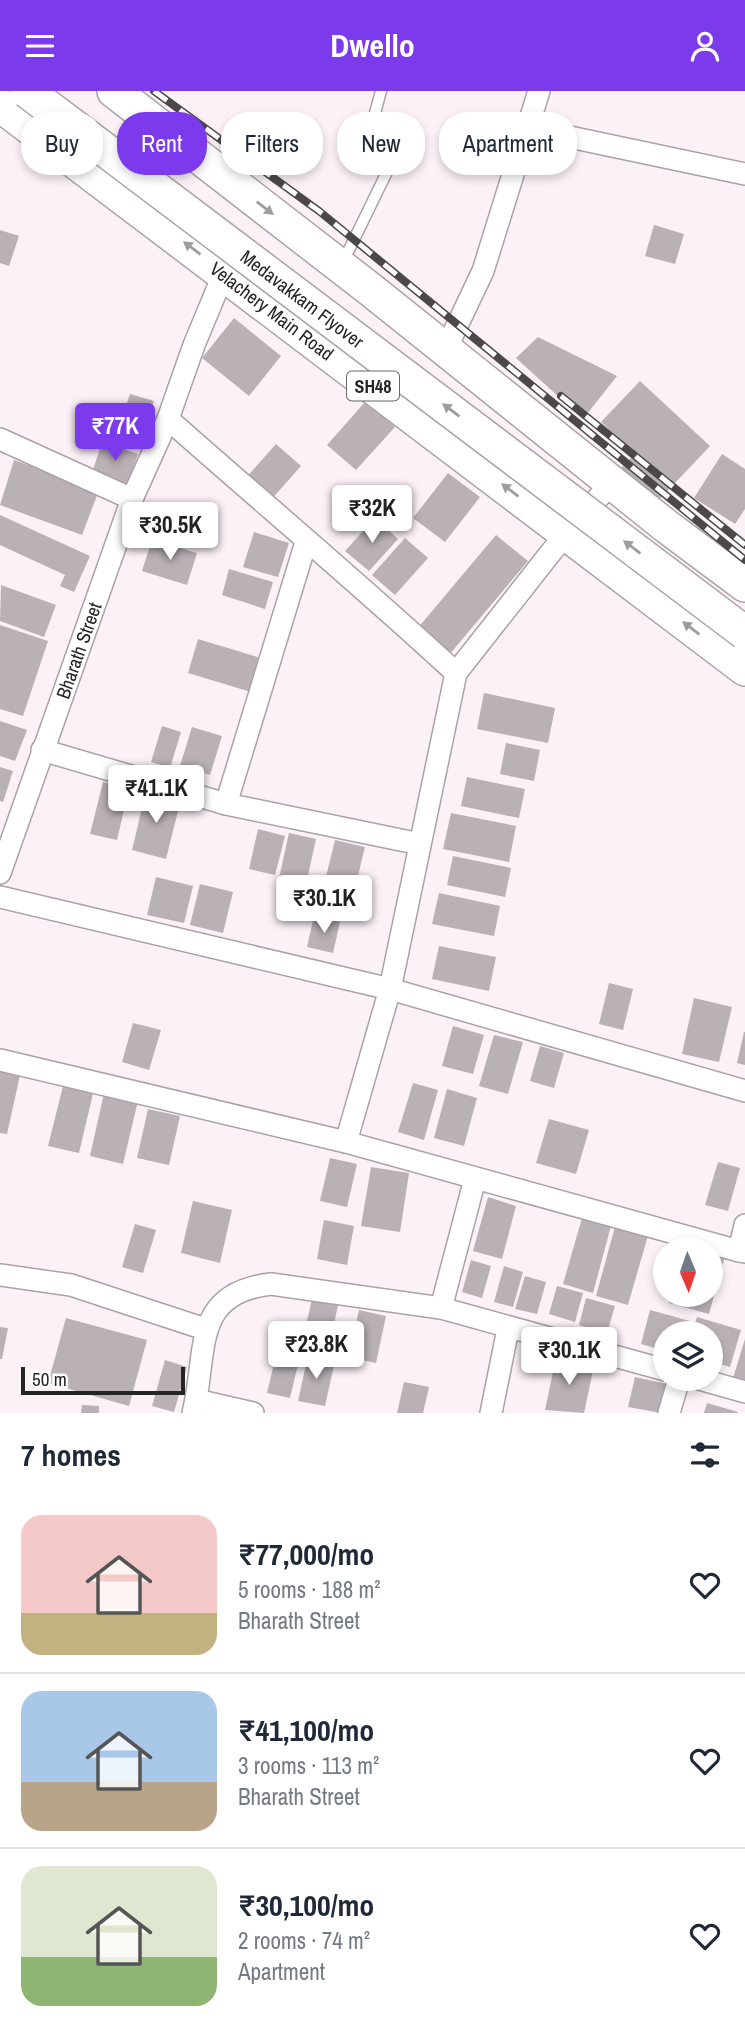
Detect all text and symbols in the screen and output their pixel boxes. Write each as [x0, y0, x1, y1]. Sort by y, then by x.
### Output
text: Dwello [330, 24, 415, 67]
icon: menu [21, 27, 59, 65]
icon: person [686, 27, 724, 65]
chip: Buy [21, 112, 103, 175]
chip: Rent [117, 112, 207, 175]
chip: Filters [221, 112, 323, 175]
chip: New [337, 112, 425, 175]
chip: Apartment [439, 112, 577, 175]
one-way arrow [255, 201, 273, 216]
one-way arrow [183, 242, 201, 256]
street label: Medavakkam Flyover [235, 244, 370, 354]
street label: Velachery Main Road [205, 255, 339, 366]
road number: SH48 [347, 372, 399, 401]
pin: ₹77K [74, 403, 156, 463]
one-way arrow [442, 403, 460, 417]
text: ₹77K [91, 410, 139, 441]
one-way arrow [501, 483, 519, 497]
pin: ₹32K [331, 485, 413, 545]
text: ₹32K [348, 492, 396, 523]
pin: ₹30.5K [113, 503, 227, 562]
text: ₹30.5K [138, 509, 202, 540]
one-way arrow [623, 541, 641, 555]
street label: Bharath Street [50, 598, 108, 702]
one-way arrow [682, 621, 700, 635]
pin: ₹41.1K [99, 765, 213, 825]
text: ₹41.1K [124, 772, 188, 803]
pin: ₹30.1K [267, 875, 381, 935]
text: ₹30.1K [292, 882, 356, 913]
north arrow [653, 1237, 723, 1307]
map controls [653, 1237, 723, 1391]
pin: ₹23.8K [259, 1321, 373, 1381]
button: layers [653, 1321, 723, 1391]
pin: ₹30.1K [512, 1327, 626, 1387]
text: ₹23.8K [284, 1328, 348, 1359]
text: ₹30.1K [537, 1334, 601, 1365]
scale bar [21, 1364, 186, 1396]
text: 50 m [32, 1366, 67, 1392]
text: 7 homes [21, 1435, 121, 1475]
icon: filters [686, 1436, 724, 1474]
text: ₹77,000/mo [238, 1534, 374, 1574]
icon: home [77, 1543, 161, 1627]
icon: heart [686, 1566, 724, 1604]
text: 5 rooms · 188 m² [238, 1574, 381, 1605]
text: Bharath Street [238, 1605, 360, 1636]
text: ₹41,100/mo [238, 1710, 374, 1750]
icon: home [77, 1719, 161, 1803]
icon: heart [686, 1742, 724, 1780]
text: 3 rooms · 113 m² [238, 1750, 379, 1781]
text: Bharath Street [238, 1781, 360, 1812]
text: ₹30,100/mo [238, 1885, 374, 1925]
icon: home [77, 1894, 161, 1978]
icon: heart [686, 1917, 724, 1955]
text: 2 rooms · 74 m² [238, 1925, 370, 1956]
text: Apartment [238, 1956, 325, 1987]

